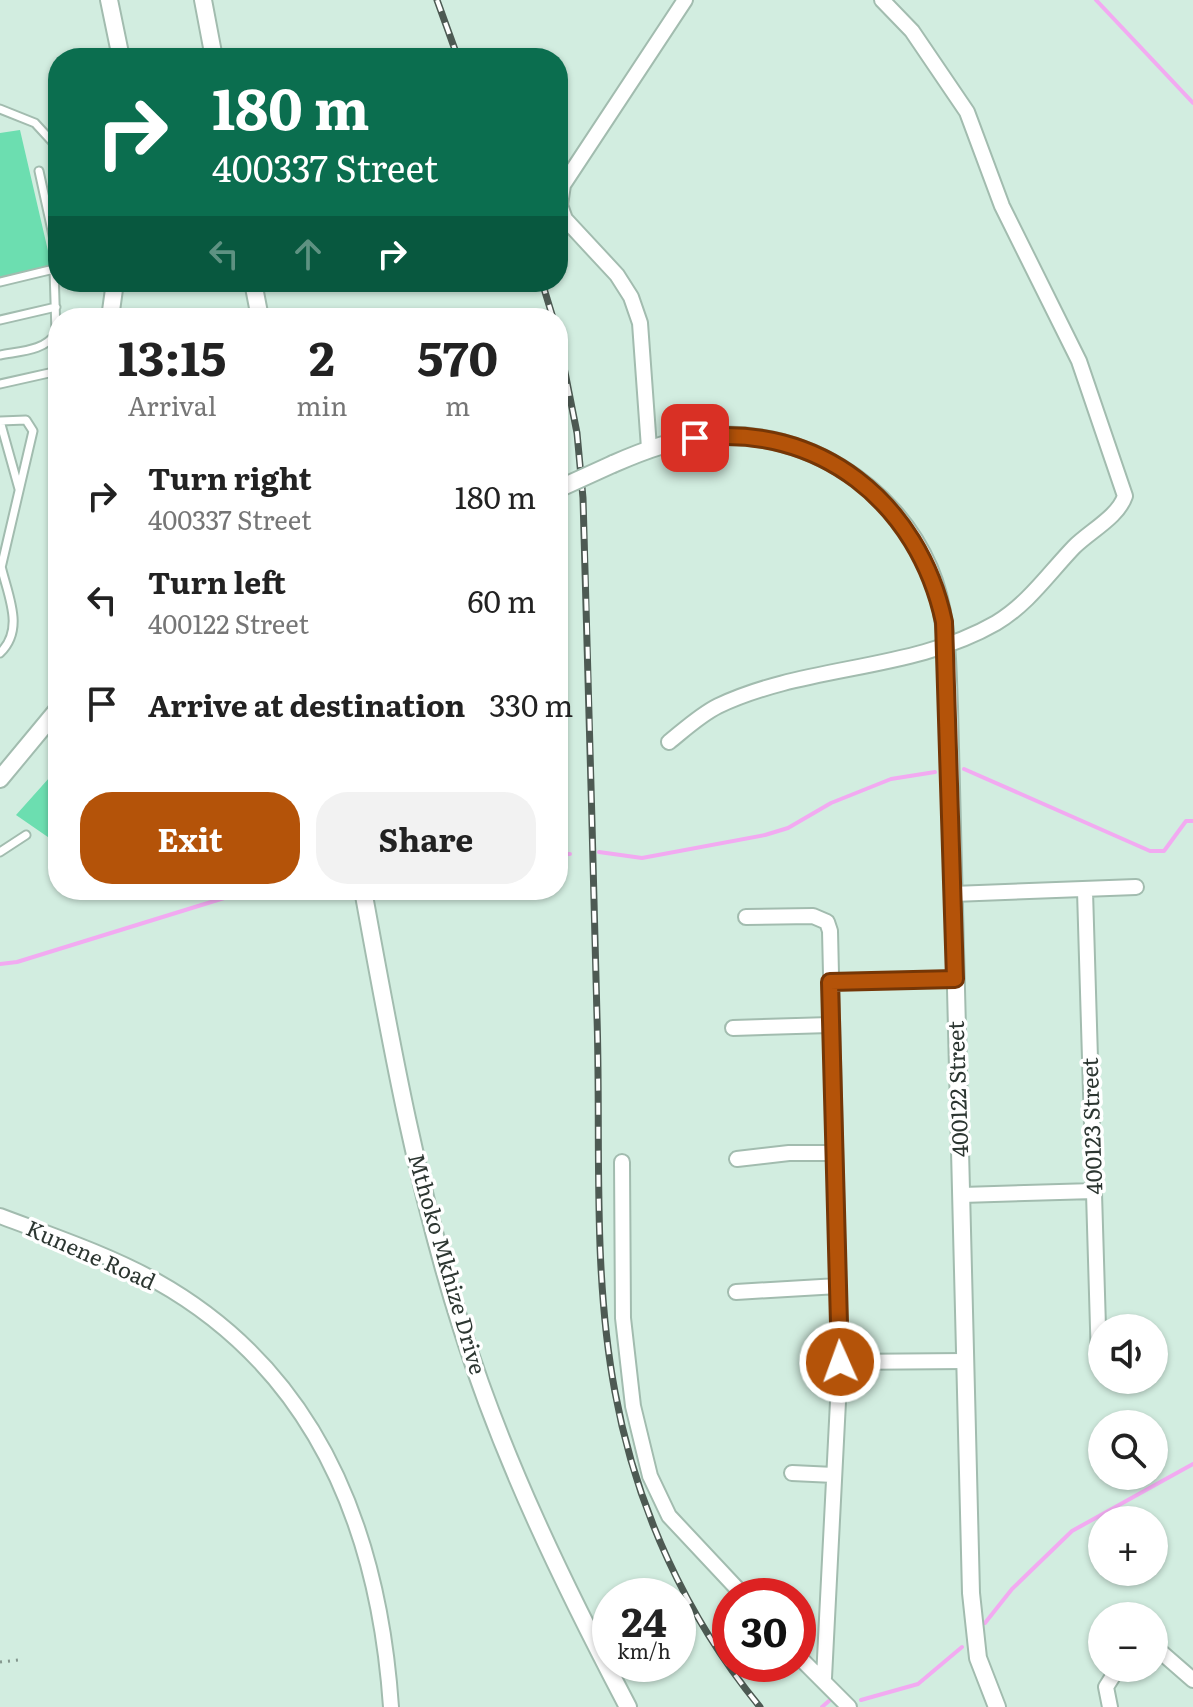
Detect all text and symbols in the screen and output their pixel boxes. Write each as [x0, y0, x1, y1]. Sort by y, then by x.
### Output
text: 180 m [212, 64, 370, 147]
icon: right [80, 80, 184, 184]
text: 400337 Street [212, 140, 438, 193]
icon: left [202, 232, 246, 276]
icon: ahead [286, 232, 330, 276]
icon: right [370, 232, 414, 276]
text: 13:15 [118, 320, 226, 391]
text: 2 [309, 320, 335, 391]
text: 570 [417, 320, 498, 391]
text: Arrival [128, 385, 217, 424]
text: min [296, 385, 347, 424]
text: m [445, 385, 470, 424]
pin [661, 404, 729, 472]
icon: arrive [673, 416, 717, 460]
text: Turn right [148, 455, 312, 499]
icon: right [80, 474, 124, 518]
text: 180 m [455, 474, 536, 518]
text: 400337 Street [148, 499, 311, 538]
text: Turn left [148, 559, 286, 603]
icon: left [80, 578, 124, 622]
text: 60 m [467, 578, 536, 622]
text: 400122 Street [148, 603, 309, 642]
icon: arrive [80, 682, 124, 726]
text: Arrive at destination [148, 682, 465, 726]
text: 330 m [489, 682, 573, 726]
button: Exit [80, 792, 300, 884]
button: Share [316, 792, 536, 884]
street label: 400122 Street [938, 1020, 975, 1158]
street label: 400123 Street [1072, 1057, 1109, 1195]
street label: Mthoko Mkhize Drive [401, 1149, 496, 1378]
street label: Kunene Road [21, 1210, 162, 1297]
map controls [1088, 1314, 1168, 1682]
button: sound [1088, 1314, 1168, 1394]
position arrow [798, 1320, 882, 1404]
button: search [1088, 1410, 1168, 1490]
button: + [1088, 1506, 1168, 1586]
speed limit sign: 30 [712, 1578, 816, 1682]
text: 24 [621, 1590, 667, 1649]
button: − [1088, 1602, 1168, 1682]
text: km/h [617, 1635, 671, 1665]

